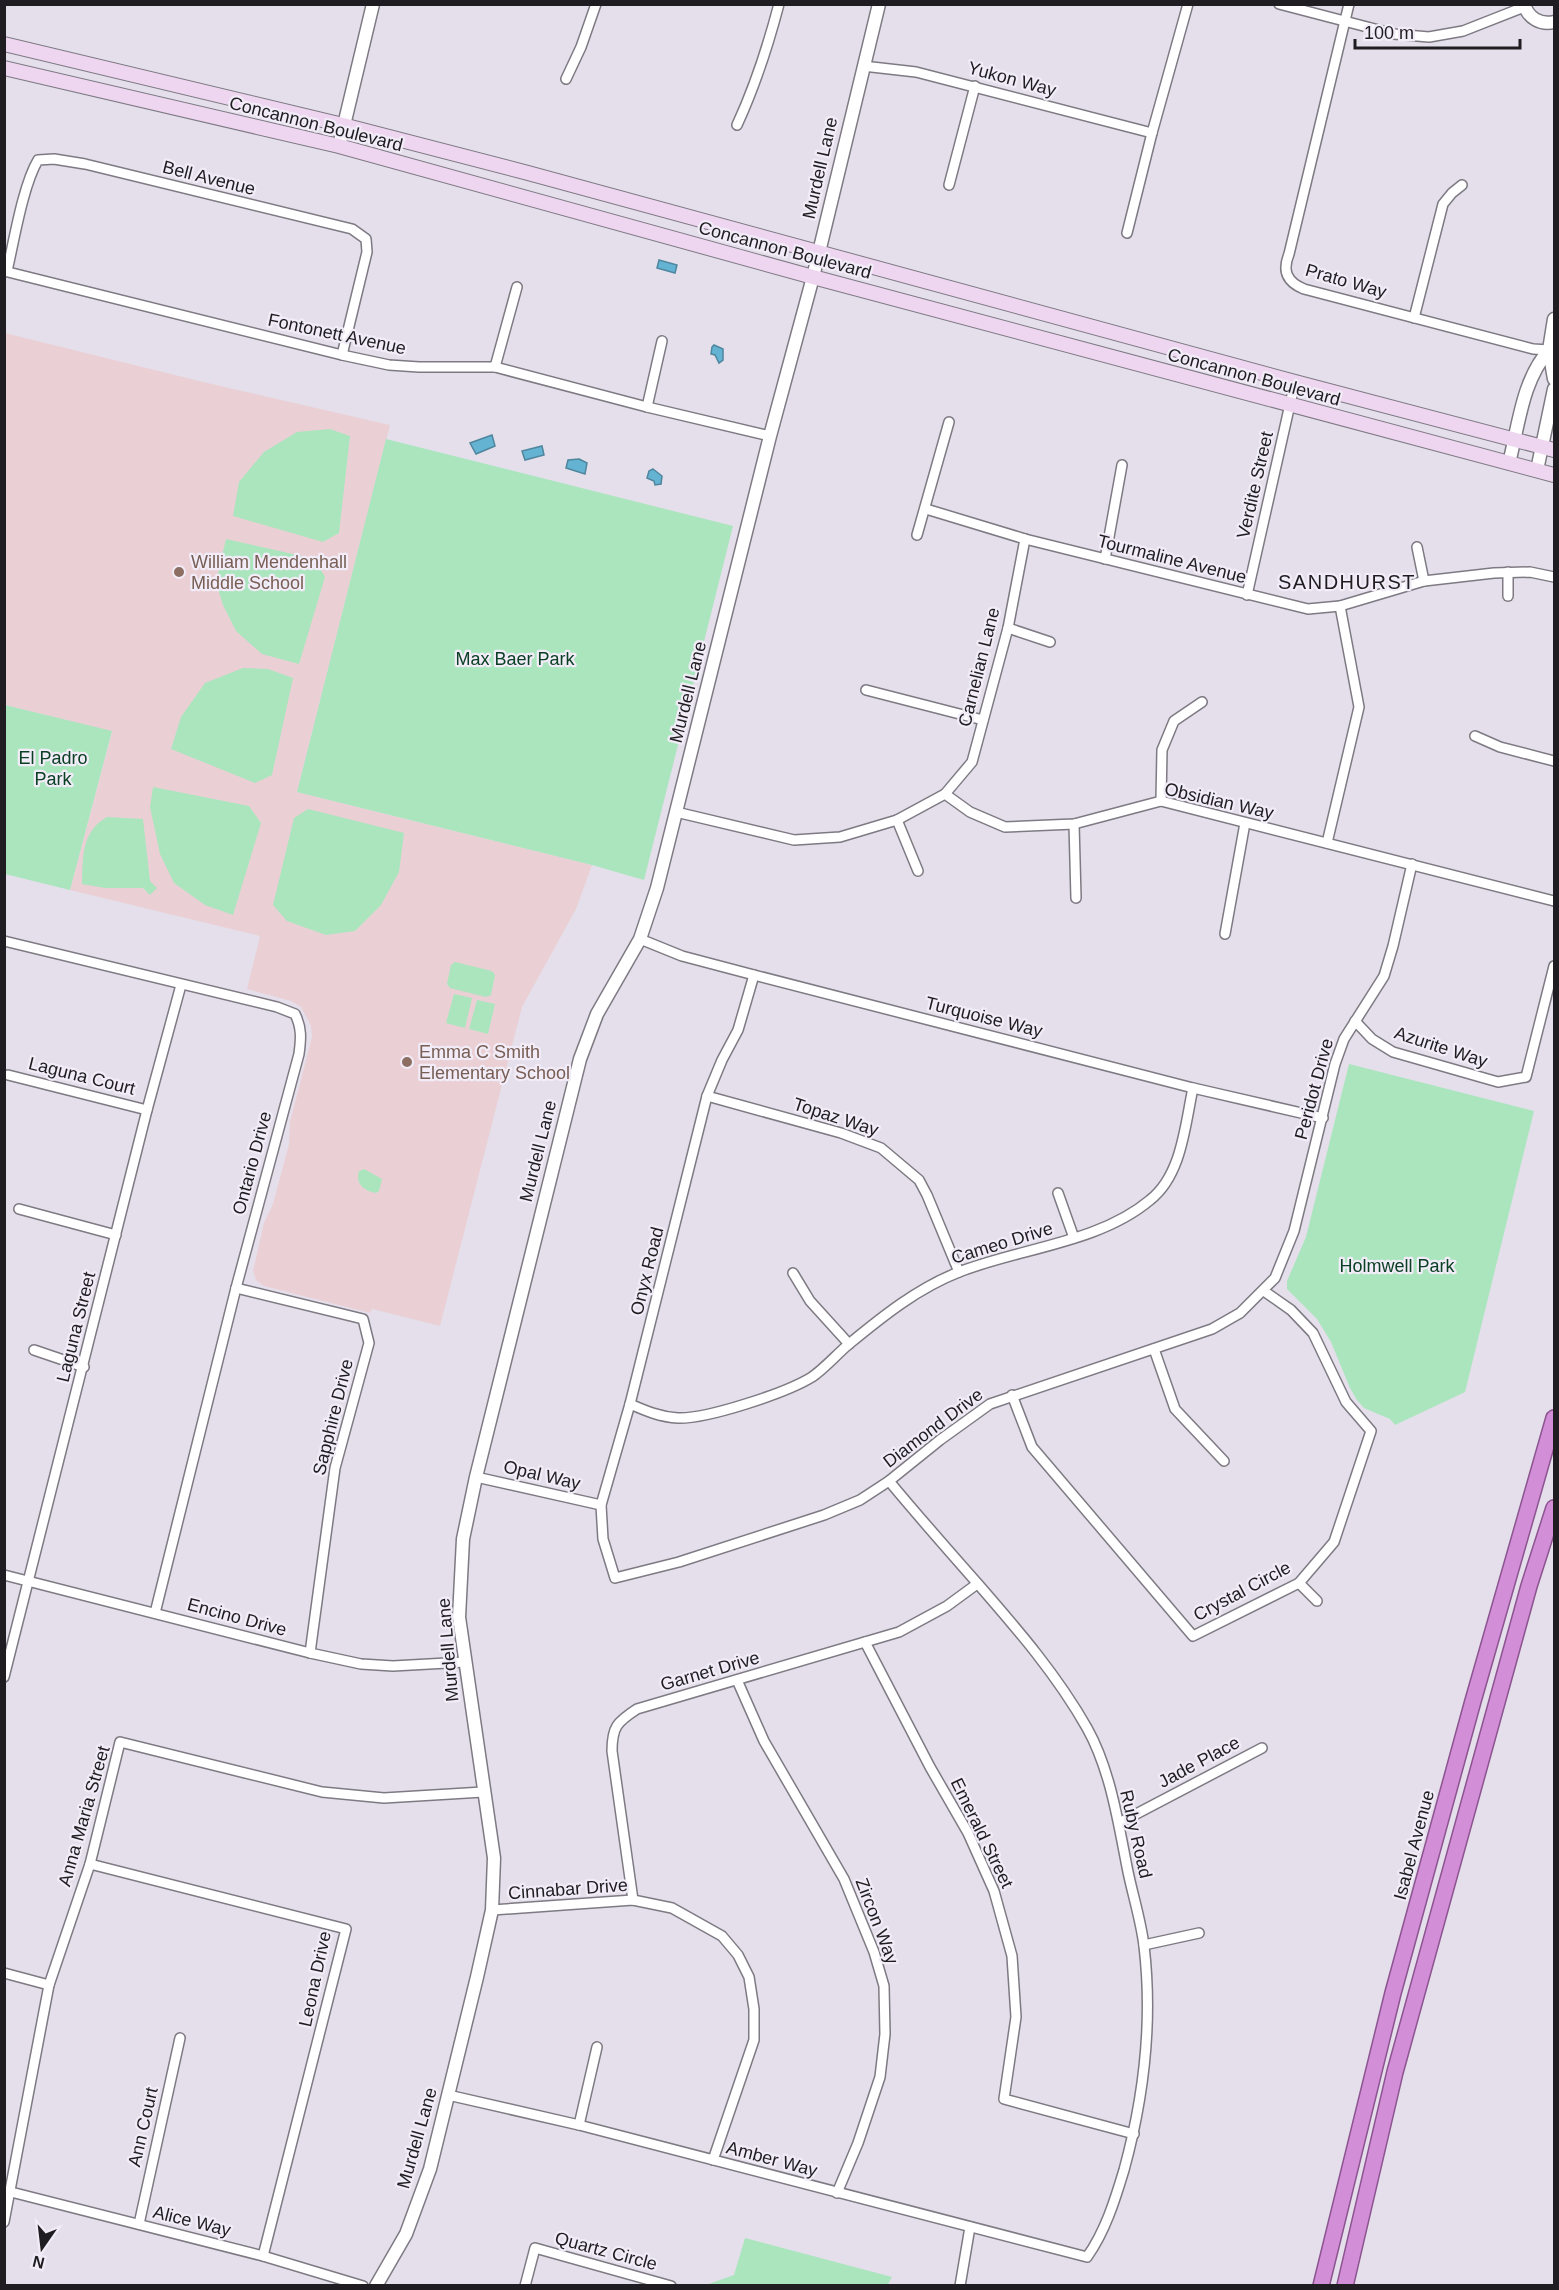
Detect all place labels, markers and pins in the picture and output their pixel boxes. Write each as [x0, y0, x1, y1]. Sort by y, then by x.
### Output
place label: William Mendenhall Middle School [191, 552, 347, 593]
marker: William Mendenhall Middle School [172, 565, 186, 579]
place label: Emma C Smith Elementary School [419, 1042, 570, 1083]
marker: Emma C Smith Elementary School [400, 1055, 414, 1069]

